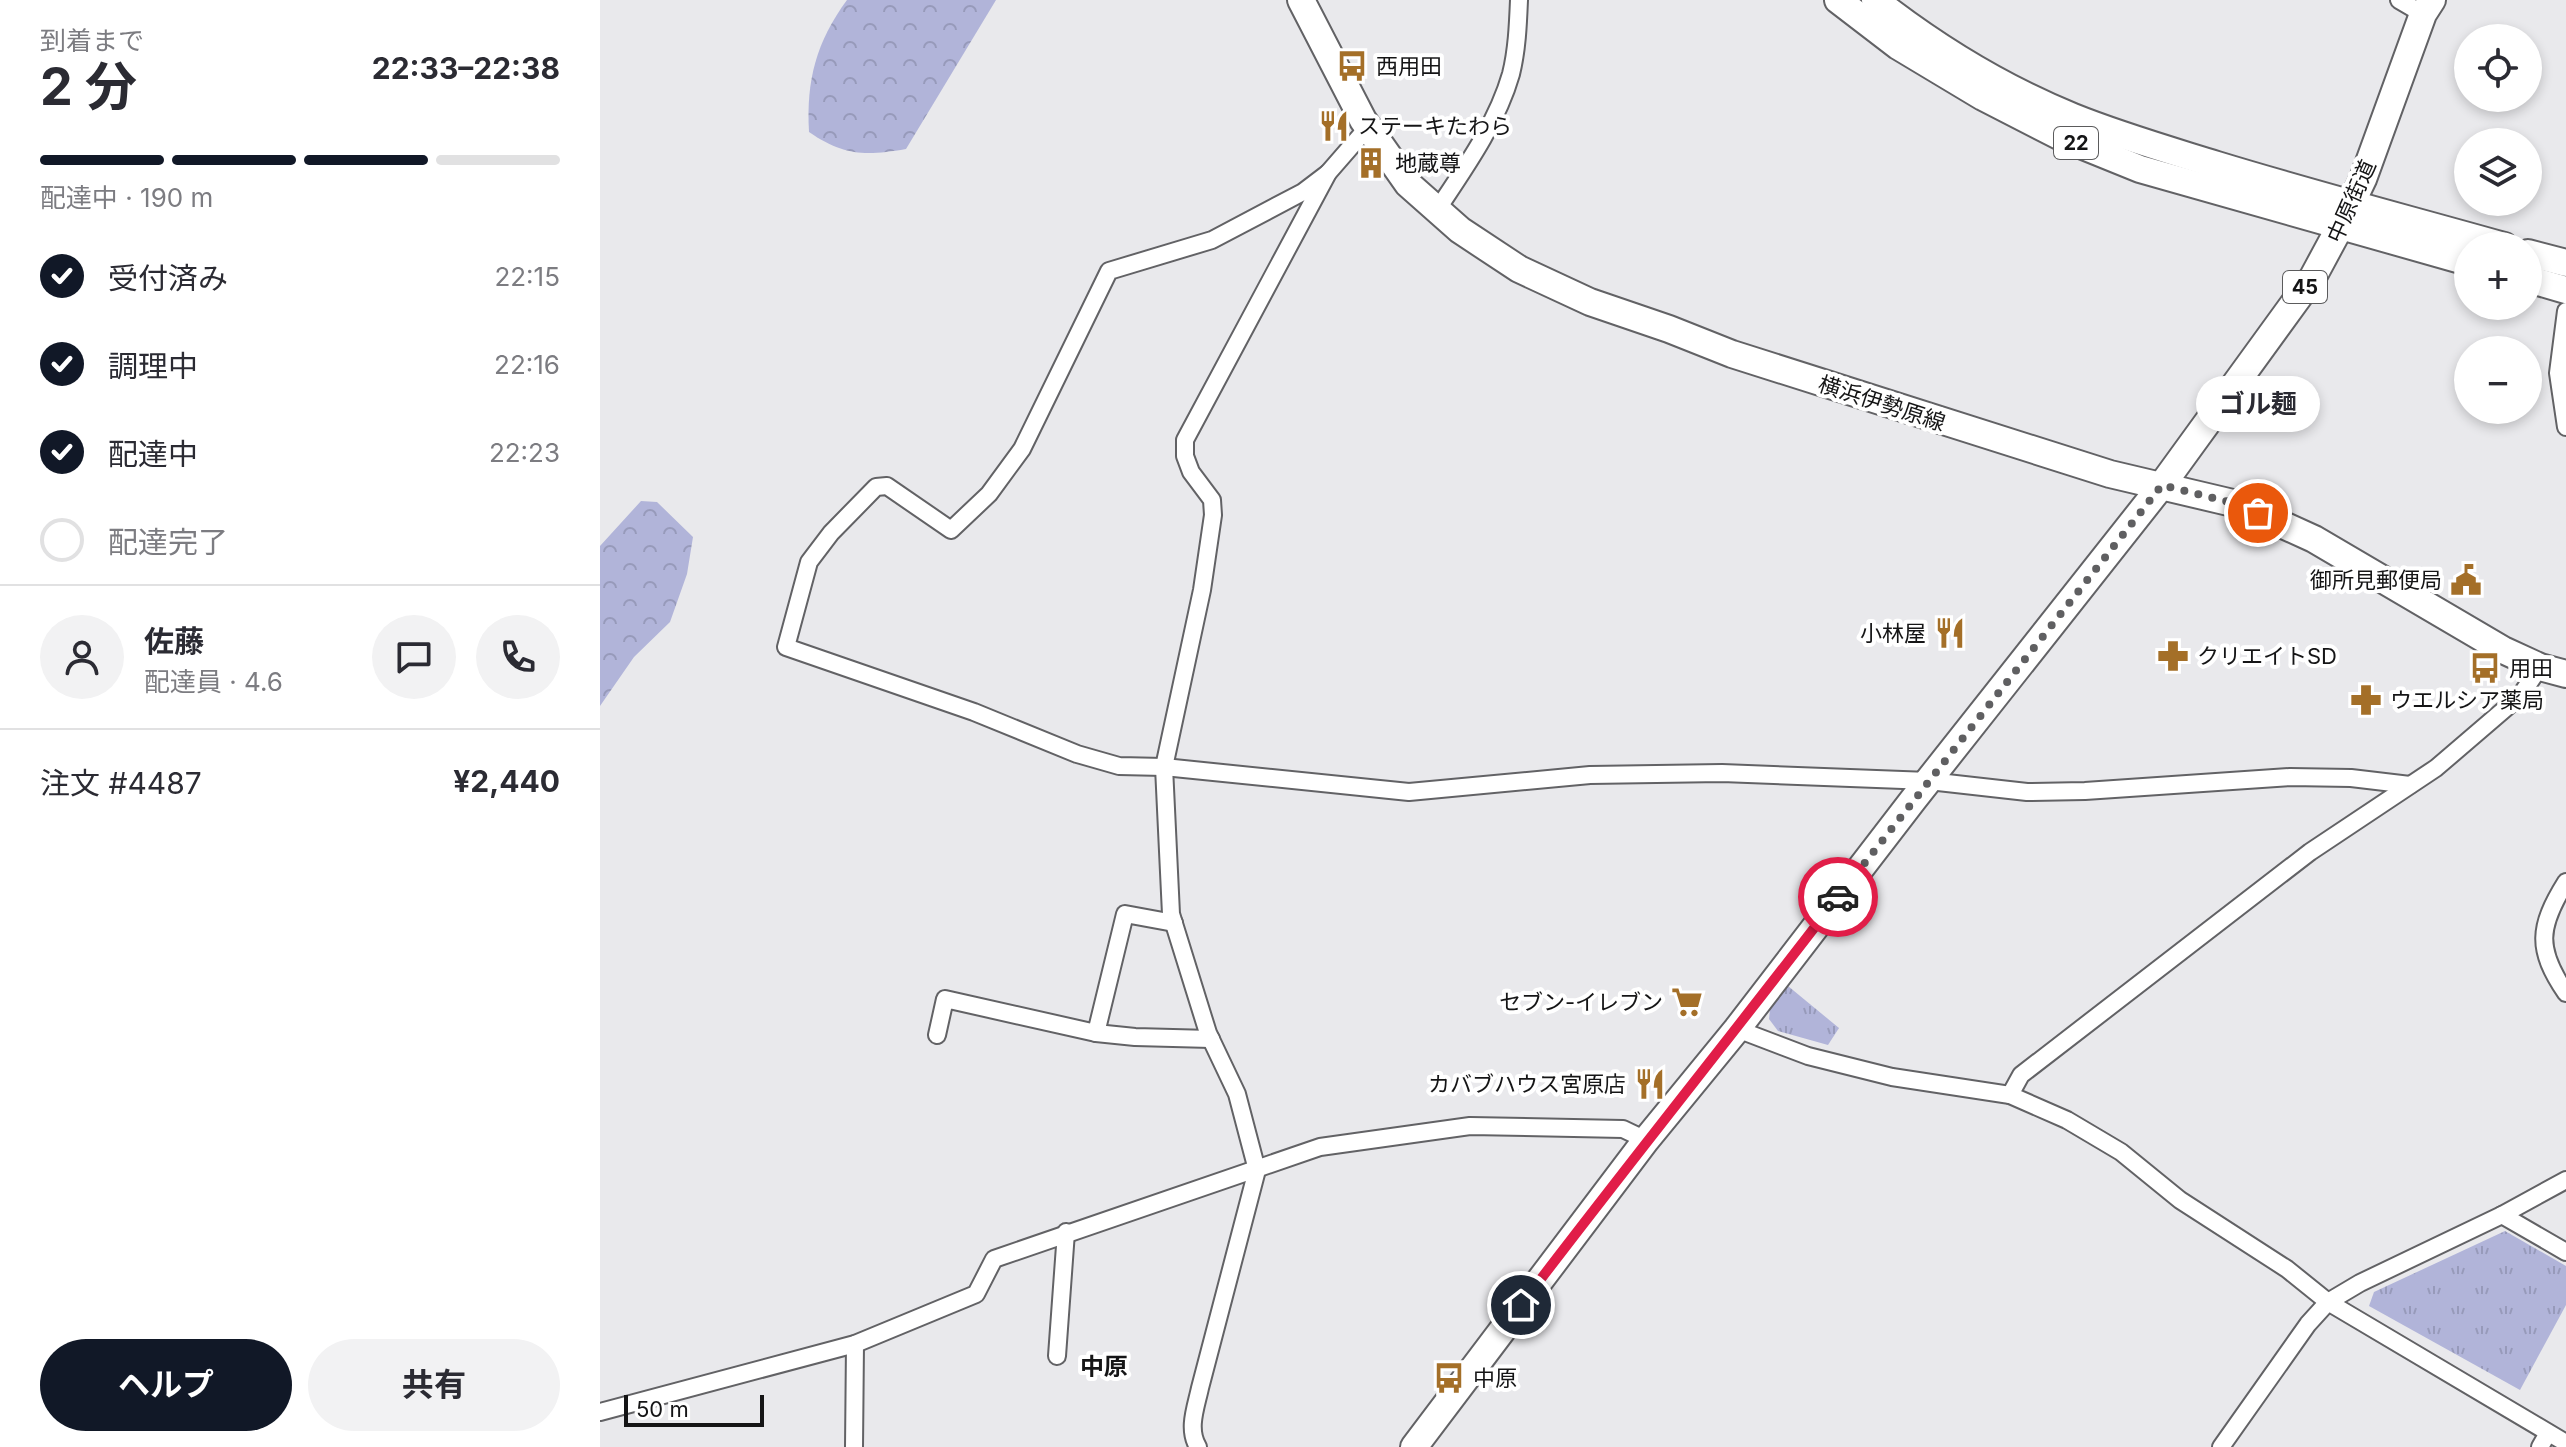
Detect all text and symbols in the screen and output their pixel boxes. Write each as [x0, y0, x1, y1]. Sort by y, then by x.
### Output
map controls [2454, 24, 2542, 424]
button: locate [2454, 24, 2542, 112]
text: 到着まで [40, 25, 144, 56]
bus stop icon: 西用田 [1335, 49, 1369, 83]
text: 22:33–22:38 [372, 50, 560, 86]
place label: 西用田 [1376, 53, 1442, 79]
text: 2 分 [40, 55, 137, 118]
restaurant icon: ステーキたわら [1317, 109, 1351, 143]
place label: ステーキたわら [1358, 113, 1512, 139]
road number: 22 [2054, 127, 2098, 159]
button: layers [2454, 128, 2542, 216]
building icon: 地蔵尊 [1354, 146, 1388, 180]
place label: 地蔵尊 [1395, 150, 1461, 176]
street label: 中原街道 [2321, 156, 2381, 246]
text: 配達中 · 190 m [40, 182, 213, 213]
button: + [2454, 232, 2542, 320]
icon: check [40, 254, 84, 298]
text: 受付済み [108, 260, 228, 296]
text: 22:15 [494, 261, 560, 292]
road number: 45 [2283, 271, 2327, 303]
button: − [2454, 336, 2542, 424]
icon: check [40, 342, 84, 386]
text: 調理中 [108, 348, 198, 384]
text: 22:16 [494, 349, 560, 380]
street label: 横浜伊勢原線 [1815, 370, 1949, 436]
callout: ゴル麺 [2196, 377, 2320, 433]
text: ゴル麺 [2219, 388, 2297, 419]
icon: check [40, 430, 84, 474]
text: 配達中 [108, 436, 198, 472]
text: 22:23 [489, 437, 560, 468]
pin [2224, 479, 2292, 547]
icon: bag [2236, 491, 2280, 535]
text: 配達完了 [108, 524, 228, 560]
public building icon: 御所見郵便局 [2449, 563, 2483, 597]
place label: 御所見郵便局 [2310, 567, 2442, 593]
button: person [40, 615, 124, 699]
button: chat [372, 615, 456, 699]
button: phone [476, 615, 560, 699]
restaurant icon: 小林屋 [1933, 616, 1967, 650]
place label: 小林屋 [1860, 620, 1926, 646]
text: 佐藤 [144, 623, 204, 659]
pharmacy icon: クリエイトSD [2156, 639, 2190, 673]
place label: クリエイトSD [2197, 643, 2337, 669]
bus stop icon: 用田 [2468, 651, 2502, 685]
place label: 用田 [2509, 655, 2553, 681]
text: 配達員 · 4.6 [144, 666, 283, 697]
pharmacy icon: ウエルシア薬局 [2349, 683, 2383, 717]
place label: ウエルシア薬局 [2390, 687, 2544, 713]
text: ¥2,440 [453, 763, 560, 799]
text: 注文 #4487 [40, 765, 202, 801]
courier [1798, 857, 1878, 937]
icon: car [1816, 875, 1860, 919]
supermarket icon: セブン-イレブン [1670, 985, 1704, 1019]
place label: セブン-イレブン [1499, 989, 1663, 1015]
restaurant icon: カバブハウス宮原店 [1633, 1067, 1667, 1101]
place label: カバブハウス宮原店 [1428, 1071, 1626, 1097]
pin [1487, 1271, 1555, 1339]
icon: home [1499, 1283, 1543, 1327]
button: ヘルプ [40, 1339, 292, 1431]
button: 共有 [308, 1339, 560, 1431]
district label: 中原 [1080, 1352, 1128, 1381]
bus stop icon: 中原 [1432, 1361, 1466, 1395]
place label: 中原 [1473, 1365, 1517, 1391]
scale bar [624, 1391, 764, 1427]
text: 50 m [636, 1396, 689, 1422]

